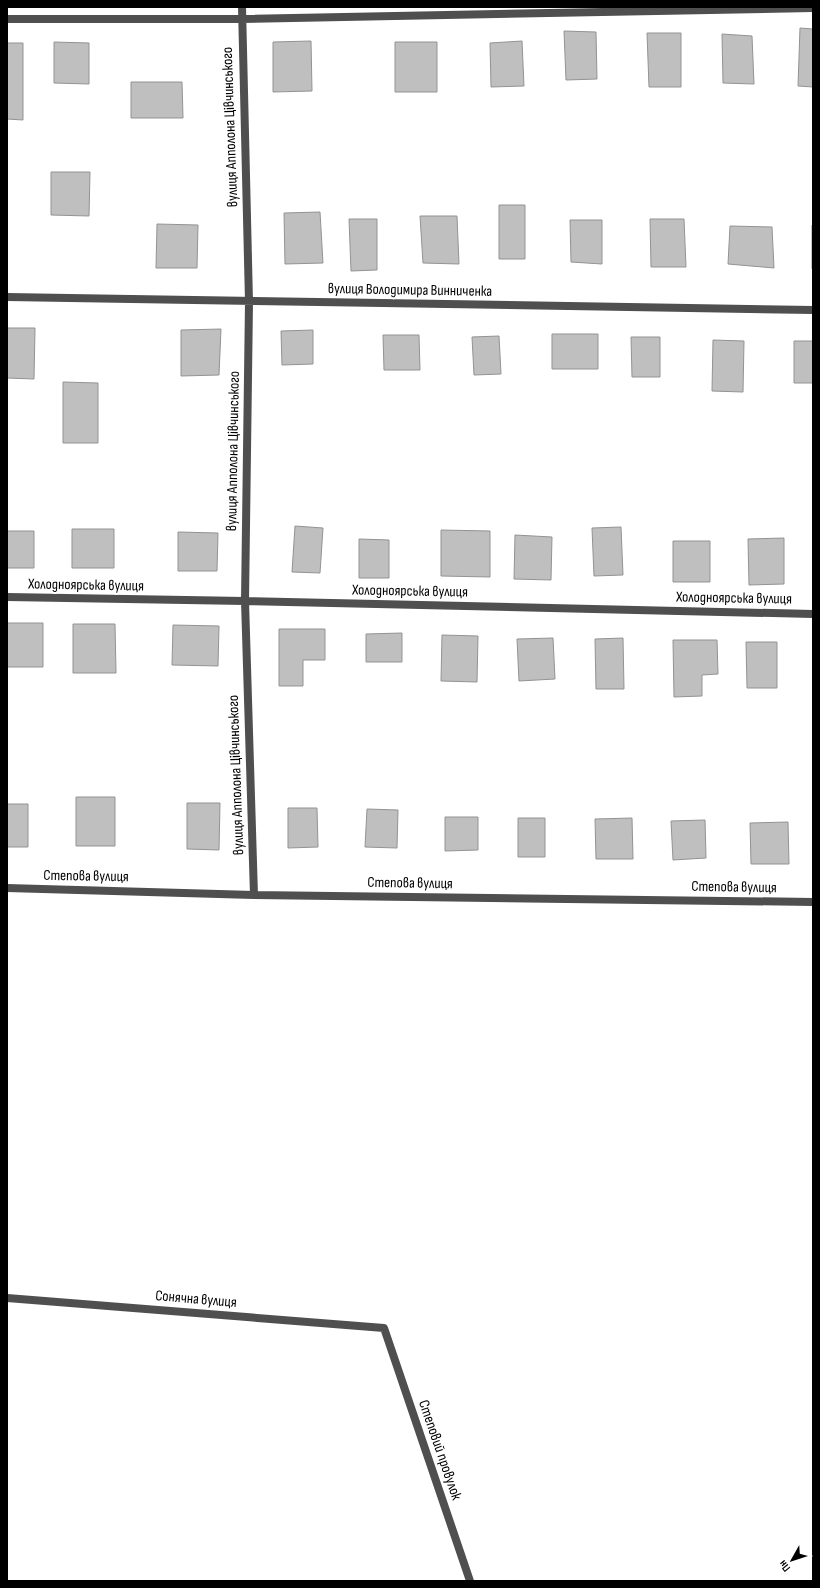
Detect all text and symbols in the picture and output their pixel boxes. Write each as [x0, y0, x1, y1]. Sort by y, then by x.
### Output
street label: вулиця Апполона Цівчинського [218, 47, 242, 207]
street label: вулиця Володимира Винниченка [328, 279, 493, 301]
street label: вулиця Апполона Цівчинського [222, 371, 244, 531]
street label: Холодноярська вулиця [27, 574, 144, 596]
street label: Холодноярська вулиця [351, 580, 468, 602]
street label: Холодноярська вулиця [675, 587, 792, 609]
street label: вулиця Апполона Цівчинського [224, 695, 248, 855]
street label: Степова вулиця [43, 866, 129, 886]
street label: Степова вулиця [367, 873, 453, 893]
street label: Степова вулиця [691, 877, 777, 897]
street label: Сонячна вулиця [155, 1286, 238, 1312]
street label: Степовий провулок [414, 1397, 466, 1503]
north arrow [772, 1540, 812, 1580]
text: Пн [776, 1558, 793, 1574]

